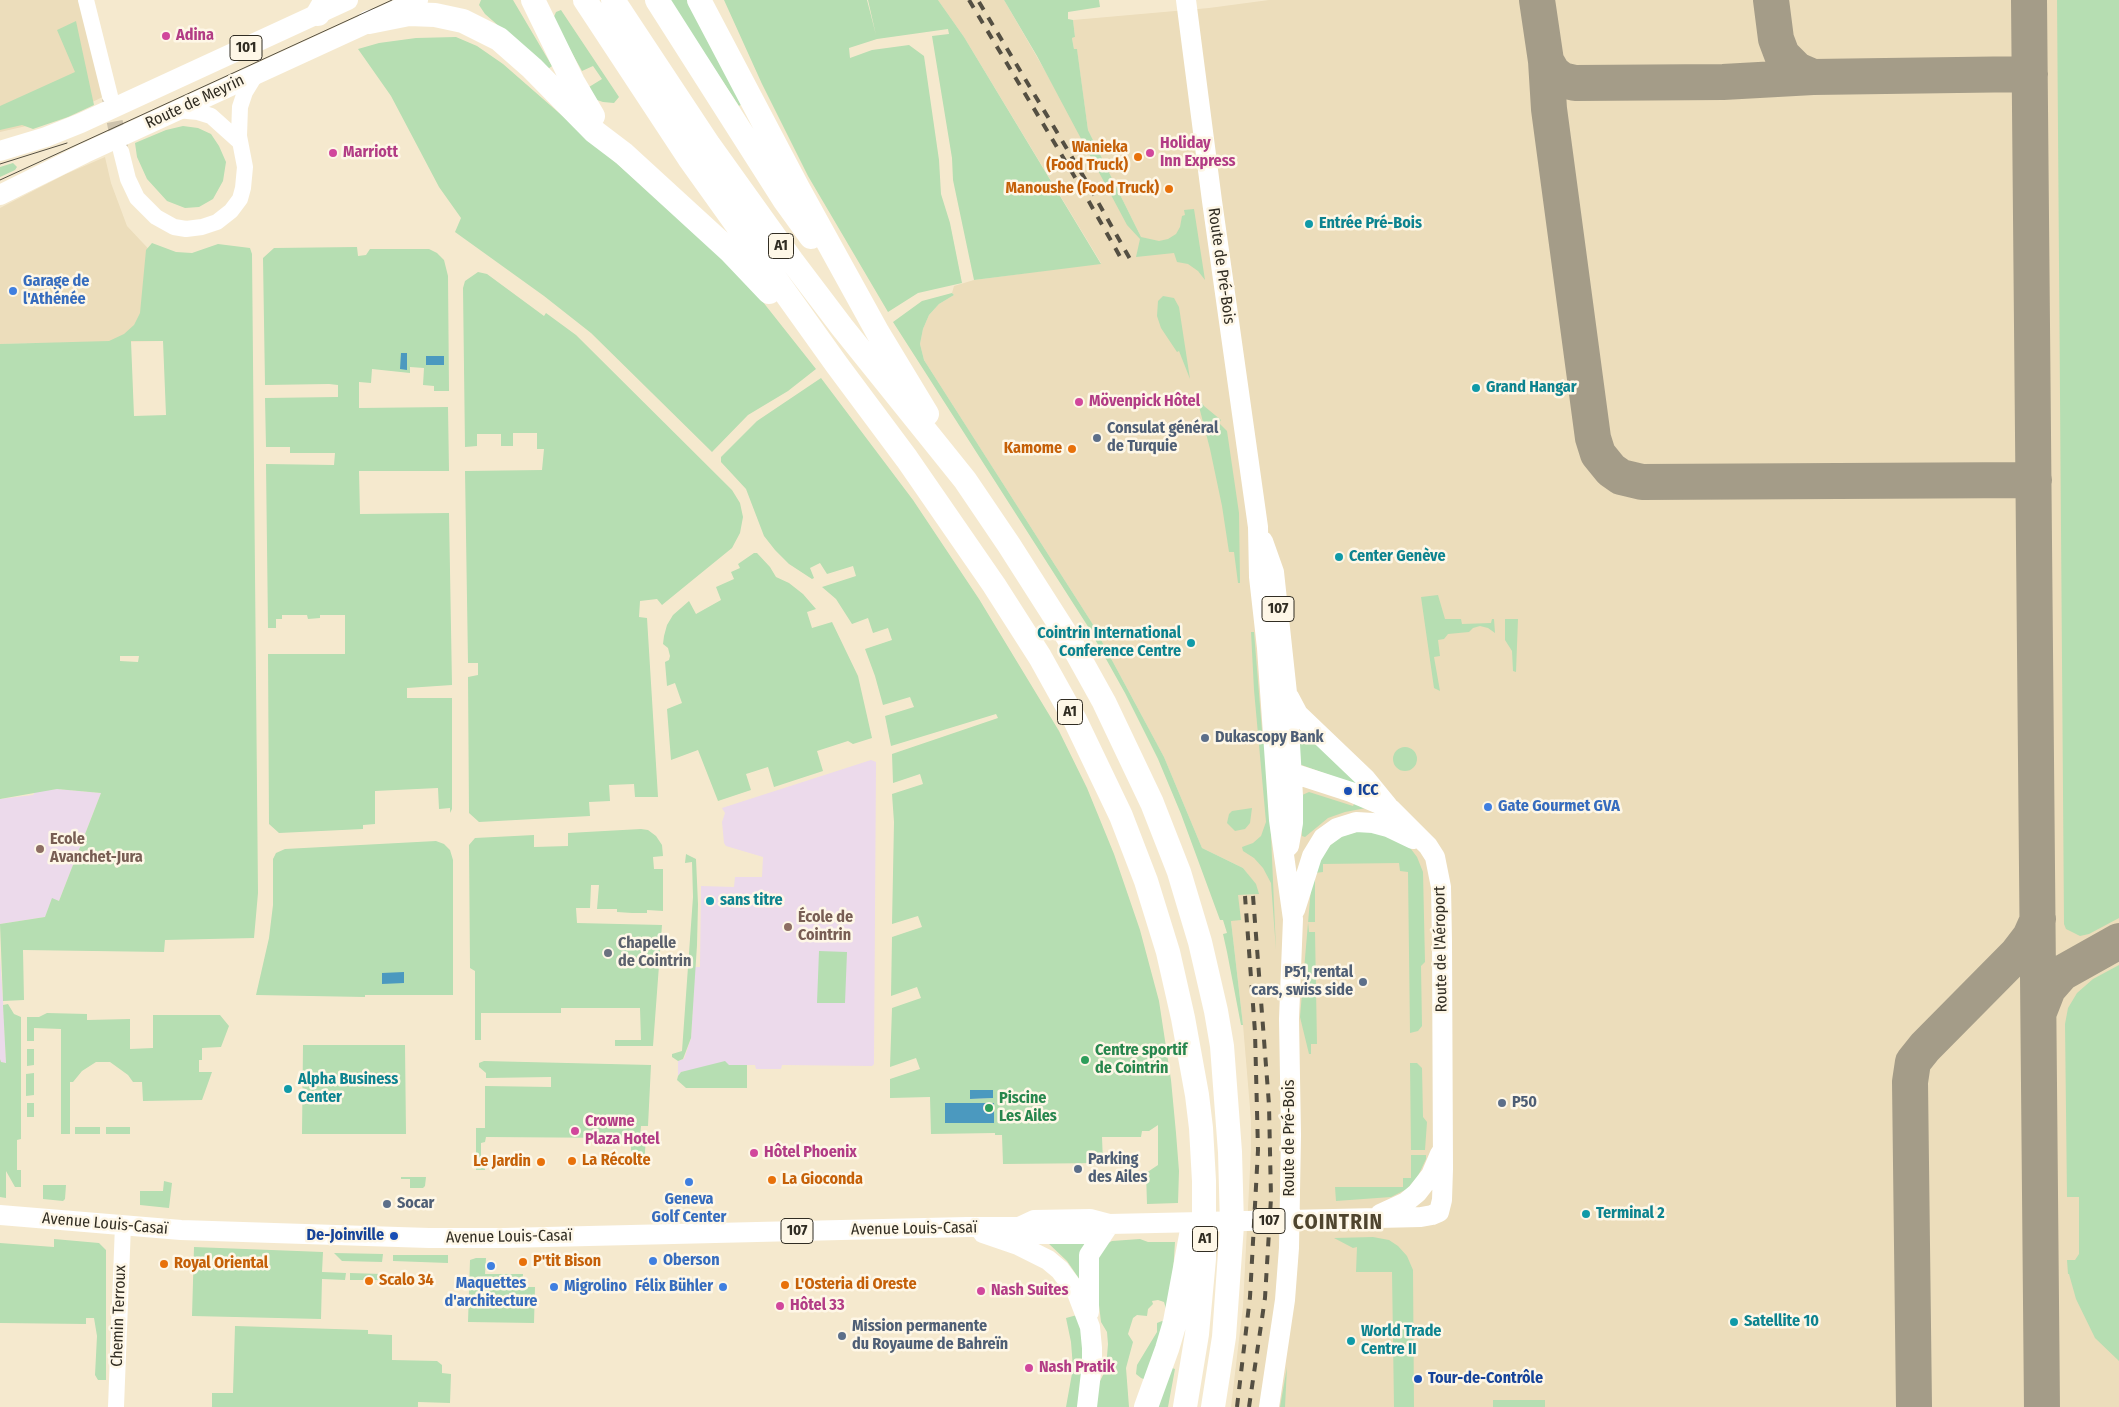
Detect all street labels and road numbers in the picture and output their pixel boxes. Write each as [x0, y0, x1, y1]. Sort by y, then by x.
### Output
road number: 101 [230, 36, 262, 60]
street label: Route de Meyrin [143, 71, 247, 133]
street label: Route de Pré-Bois [1203, 207, 1239, 325]
road number: A1 [768, 234, 794, 258]
road number: 107 [1262, 596, 1294, 622]
road number: A1 [1058, 700, 1082, 724]
street label: Route de l'Aéroport [1430, 886, 1452, 1012]
street label: Route de Pré-Bois [1280, 1079, 1300, 1197]
road number: 107 [1253, 1208, 1285, 1234]
street label: Avenue Louis-Casaï [41, 1209, 169, 1239]
road number: 107 [781, 1218, 813, 1244]
street label: Avenue Louis-Casaï [851, 1218, 977, 1240]
street label: Avenue Louis-Casaï [446, 1226, 572, 1248]
road number: A1 [1192, 1226, 1218, 1252]
street label: Chemin Terroux [108, 1265, 130, 1367]

